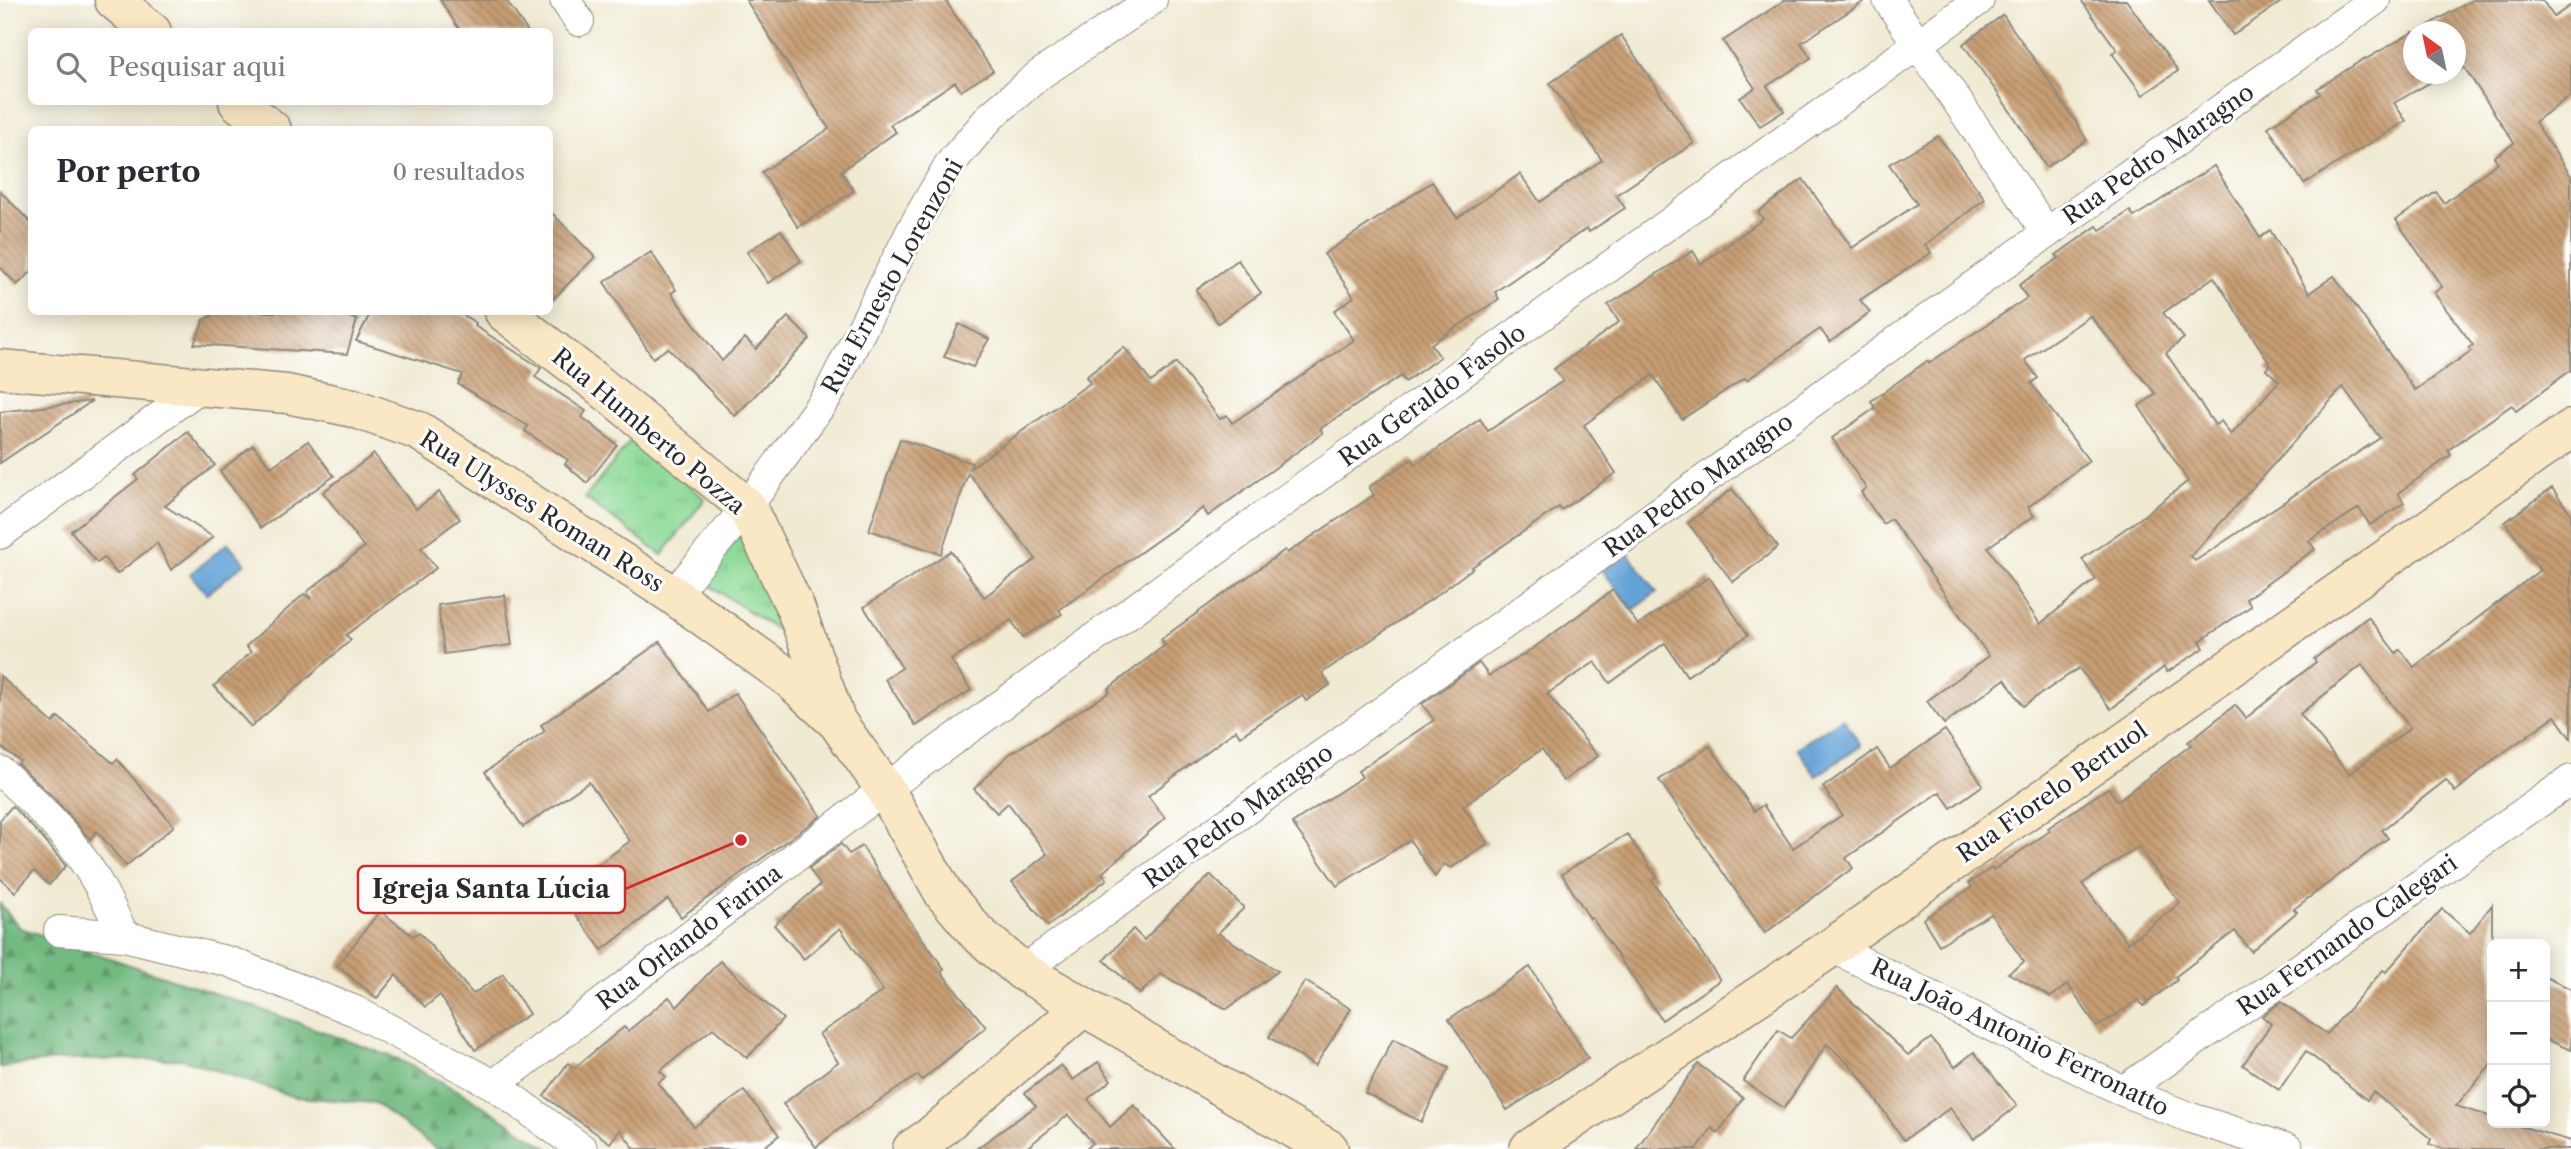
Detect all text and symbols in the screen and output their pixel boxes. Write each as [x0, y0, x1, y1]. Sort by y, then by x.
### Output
north arrow [2403, 21, 2466, 84]
search box [28, 28, 553, 105]
icon: search [52, 48, 90, 86]
text: Pesquisar aqui [108, 51, 286, 83]
street label: Rua Pedro Maragno [2057, 77, 2259, 231]
text: Por perto [56, 153, 201, 190]
street label: Rua Ernesto Lorenzoni [815, 153, 969, 399]
text: 0 resultados [393, 158, 525, 186]
street label: Rua Geraldo Fasolo [1333, 318, 1531, 472]
street label: Rua Humberto Pozza [546, 342, 752, 521]
street label: Rua Pedro Maragno [1598, 407, 1798, 563]
street label: Rua Ulysses Roman Ross [415, 424, 669, 598]
street label: Rua Fiorelo Bertuol [1951, 715, 2153, 869]
street label: Rua Pedro Maragno [1138, 738, 1338, 894]
street label: Rua Fernando Calegari [2231, 848, 2463, 1022]
street label: Rua Orlando Farina [591, 858, 788, 1016]
callout: Igreja Santa Lúcia [358, 866, 625, 913]
text: Igreja Santa Lúcia [372, 873, 611, 905]
map controls [2487, 939, 2550, 1128]
button: + [2487, 939, 2550, 1002]
street label: Rua João Antonio Ferronatto [1866, 952, 2174, 1122]
button: − [2487, 1002, 2550, 1065]
button: locate [2487, 1065, 2550, 1128]

